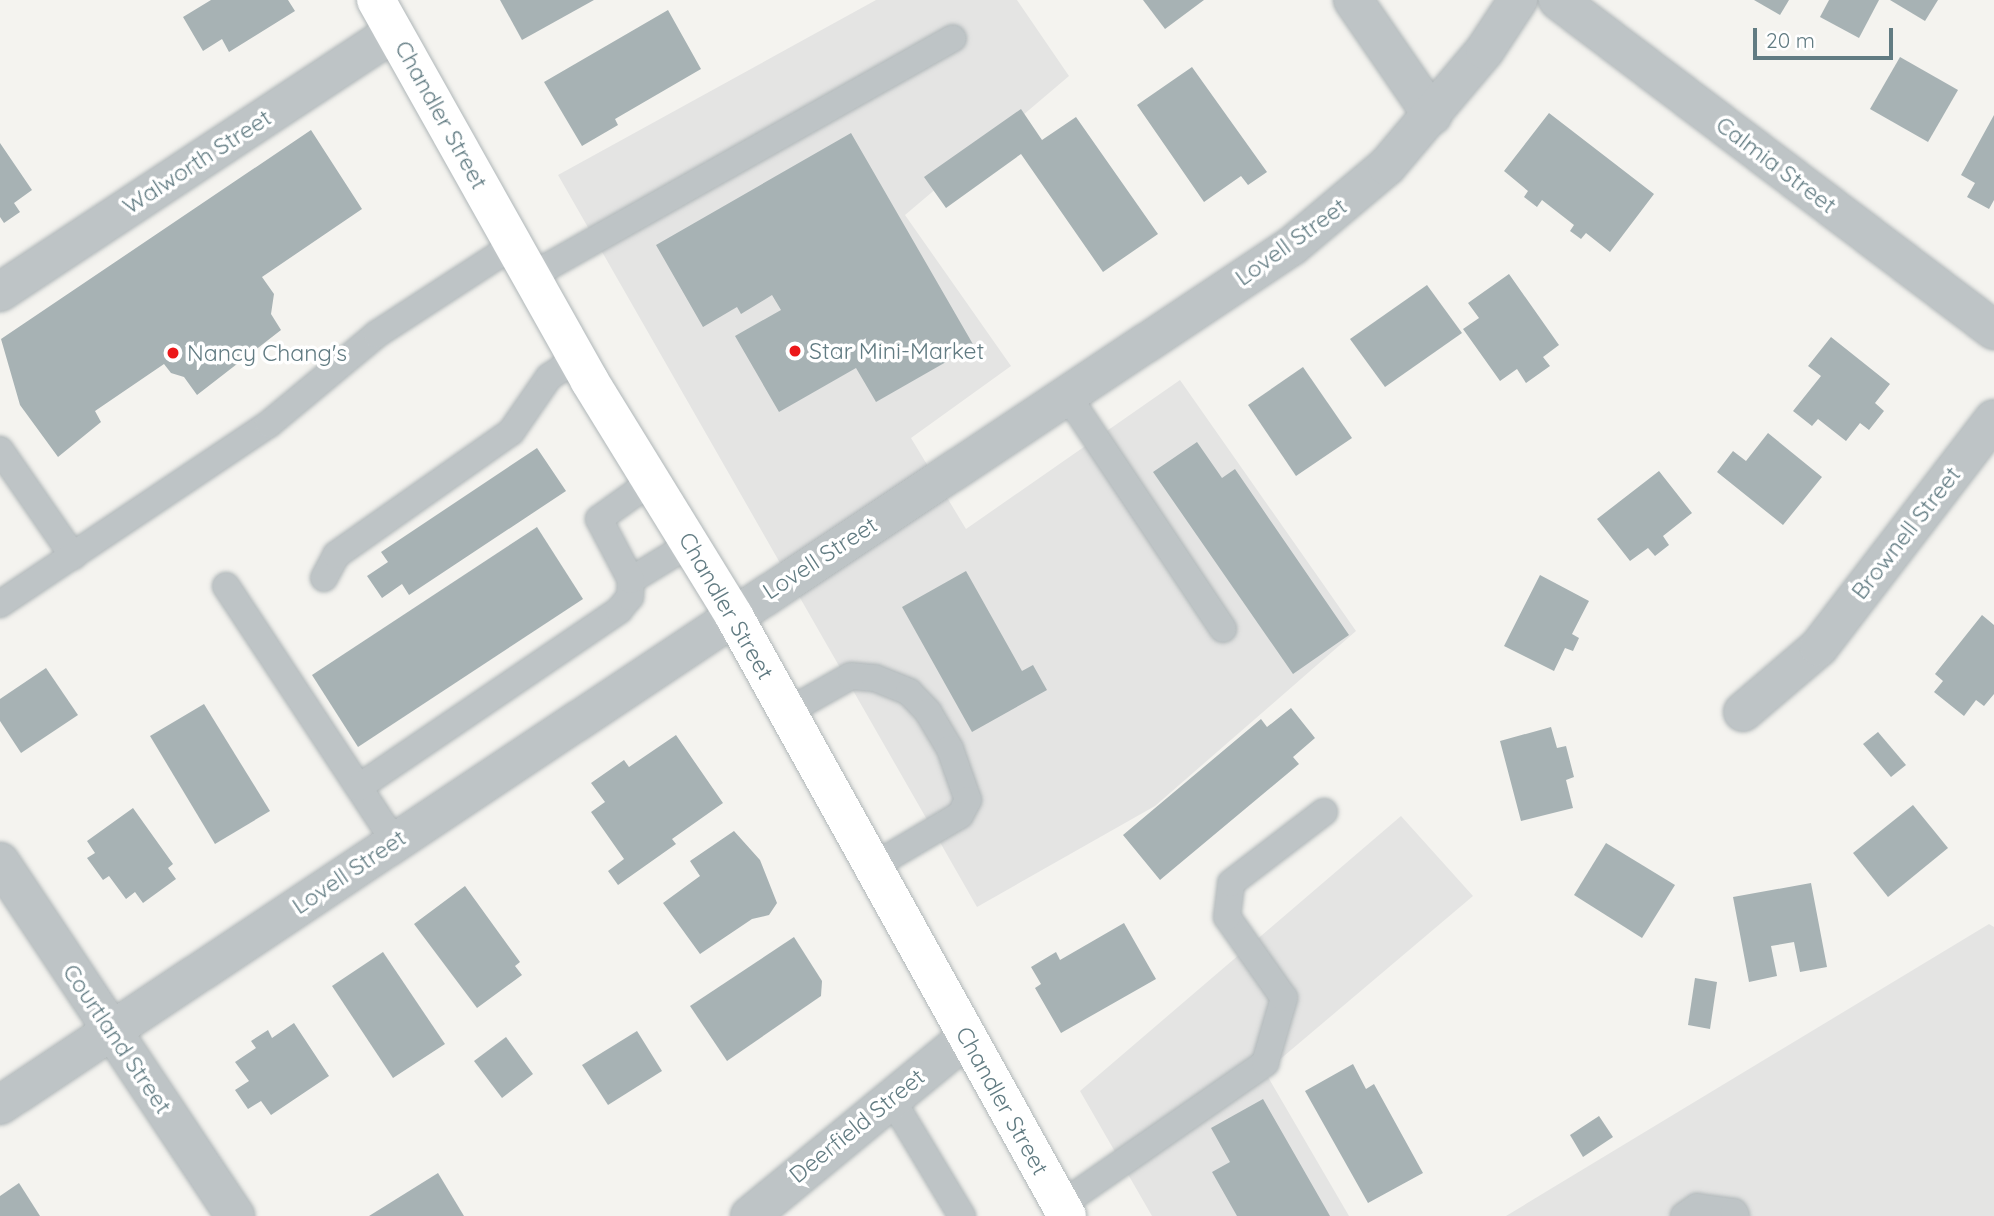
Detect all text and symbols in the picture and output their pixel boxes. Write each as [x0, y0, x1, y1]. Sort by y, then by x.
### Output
scale bar [1756, 14, 1896, 58]
text: 20 m [1766, 27, 1815, 53]
street label: Chandler Street [389, 36, 493, 194]
street label: Walworth Street [118, 104, 276, 220]
street label: Calmia Street [1711, 111, 1841, 219]
street label: Lovell Street [1230, 192, 1352, 292]
place label: Star Mini-Market [809, 337, 984, 365]
place label: Nancy Chang's [187, 339, 347, 367]
marker: Star Mini-Market [787, 343, 803, 359]
marker: Nancy Chang's [165, 345, 181, 361]
street label: Brownell Street [1846, 461, 1966, 605]
street label: Lovell Street [758, 511, 882, 605]
street label: Chandler Street [673, 528, 779, 684]
street label: Lovell Street [287, 824, 411, 920]
street label: Courtland Street [57, 959, 177, 1119]
street label: Chandler Street [950, 1022, 1054, 1180]
street label: Deerfield Street [784, 1063, 930, 1189]

